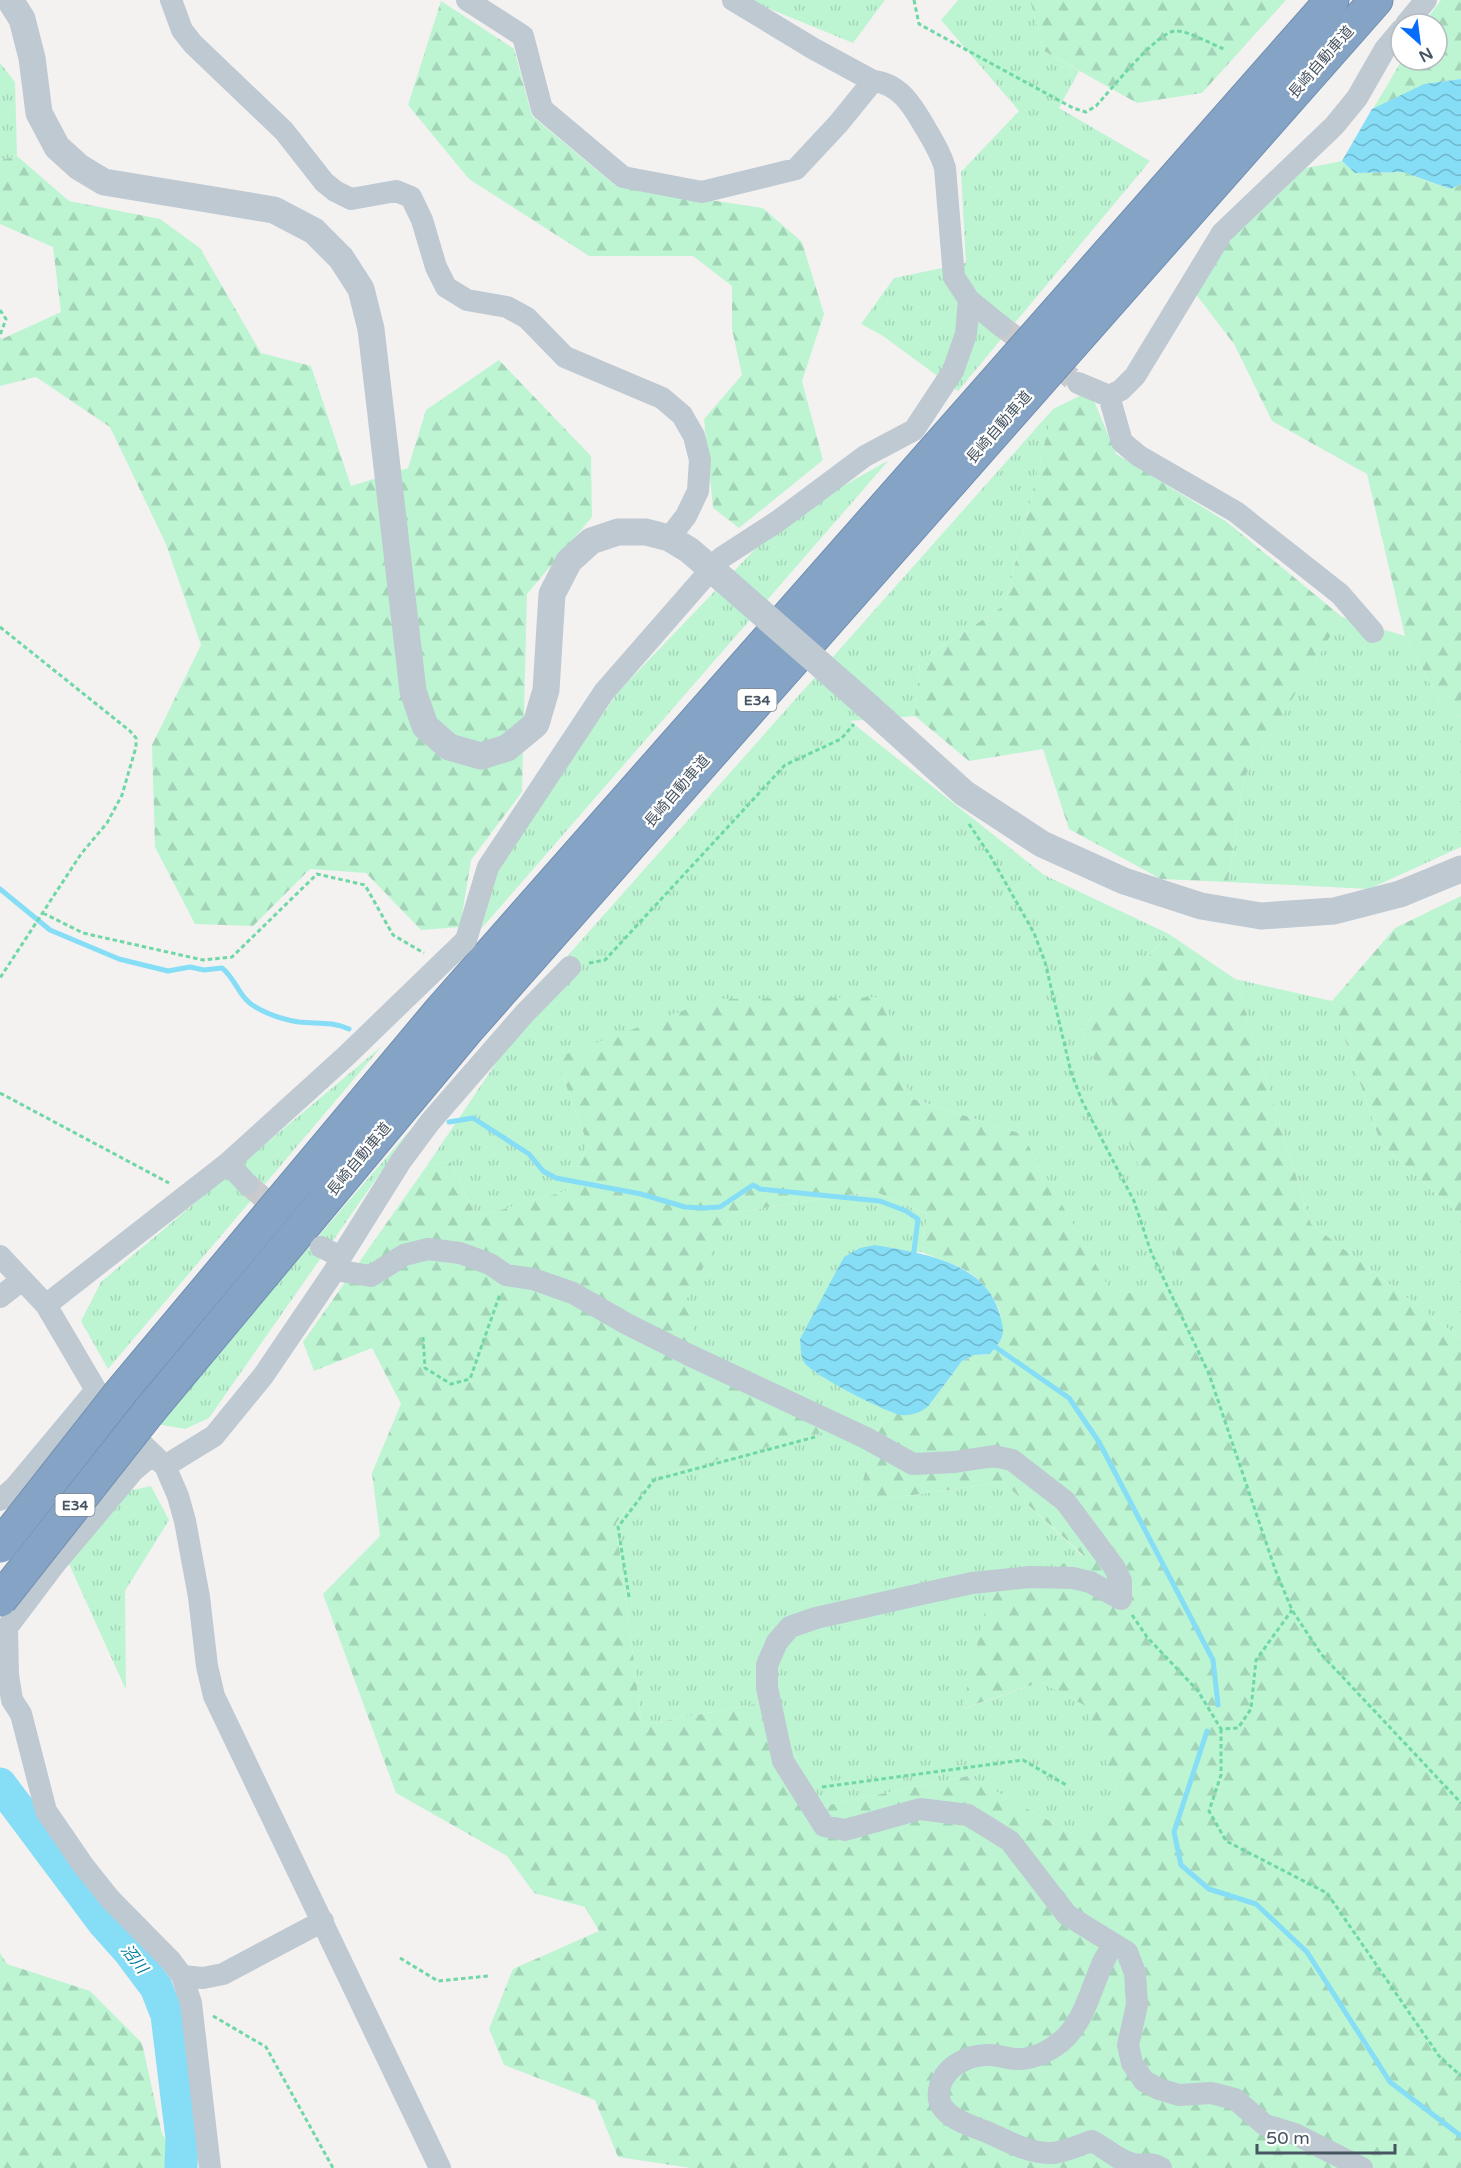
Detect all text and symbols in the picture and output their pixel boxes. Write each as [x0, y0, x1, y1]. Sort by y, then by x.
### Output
north arrow [1389, 12, 1449, 72]
street label: 長崎自動車道 [1285, 22, 1357, 102]
text: N [1415, 43, 1436, 66]
street label: 長崎自動車道 [963, 387, 1035, 467]
road number: E34 [738, 689, 777, 711]
street label: 長崎自動車道 [641, 751, 713, 831]
street label: 長崎自動車道 [323, 1119, 395, 1199]
road number: E34 [56, 1494, 94, 1516]
water label: 沼川 [116, 1940, 153, 1979]
scale bar [1257, 2117, 1395, 2155]
text: 50 m [1266, 2127, 1310, 2149]

